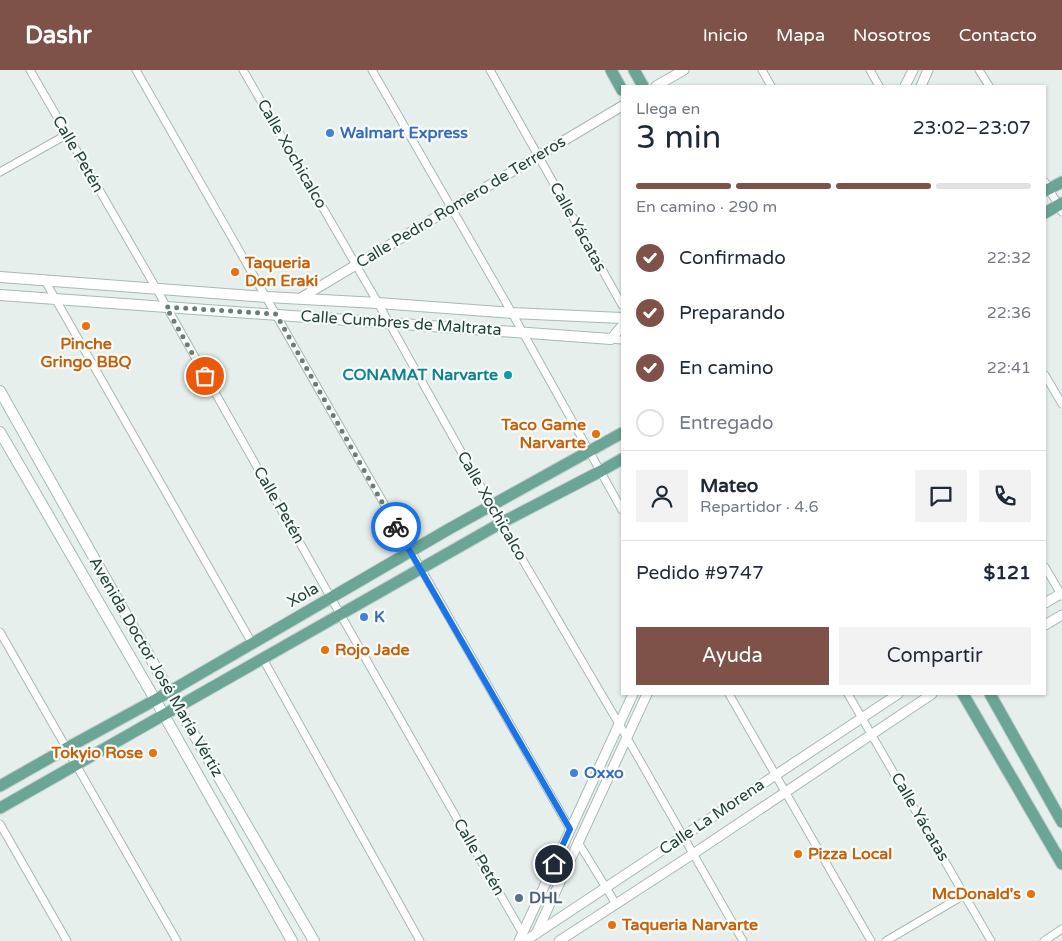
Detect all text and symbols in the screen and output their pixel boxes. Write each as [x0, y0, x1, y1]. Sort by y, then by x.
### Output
text: Dashr [25, 21, 92, 50]
text: Inicio [703, 24, 748, 46]
text: Mapa [776, 24, 825, 46]
text: Nosotros [853, 24, 931, 46]
text: Contacto [959, 24, 1037, 46]
street label: Calle Xochicalco [253, 96, 331, 212]
text: Llega en [636, 99, 700, 119]
street label: Calle Petén [48, 112, 108, 196]
text: 23:02–23:07 [913, 117, 1031, 139]
text: 3 min [636, 119, 721, 157]
place label: Walmart Express [340, 123, 468, 143]
marker: Walmart Express [324, 127, 336, 139]
street label: Calle Pedro Romero de Terreros [353, 131, 569, 273]
street label: Calle Yácatas [545, 179, 611, 275]
text: En camino · 290 m [636, 197, 777, 217]
icon: check [636, 244, 664, 272]
text: Confirmado [679, 247, 786, 269]
text: 22:32 [987, 248, 1031, 268]
place label: Taqueria Don Eraki [244, 253, 318, 291]
marker: Taqueria Don Eraki [229, 266, 241, 278]
icon: check [636, 299, 664, 327]
text: Preparando [679, 302, 785, 324]
text: 22:36 [987, 303, 1031, 323]
street label: Calle Cumbres de Maltrata [300, 306, 502, 340]
marker: Pinche Gringo BBQ [80, 320, 92, 332]
place label: Pinche Gringo BBQ [40, 334, 132, 372]
icon: check [636, 354, 664, 382]
pin [184, 355, 226, 397]
text: En camino [679, 357, 774, 379]
text: 22:41 [987, 358, 1031, 378]
icon: bag [191, 362, 219, 390]
place label: CONAMAT Narvarte [343, 365, 498, 385]
marker: CONAMAT Narvarte [502, 369, 514, 381]
text: Entregado [679, 412, 774, 434]
place label: Taco Game Narvarte [500, 415, 586, 453]
marker: Taco Game Narvarte [590, 428, 602, 440]
street label: Calle Xochicalco [453, 448, 531, 564]
street label: Calle Petén [249, 463, 309, 547]
button: person [636, 470, 688, 522]
button: chat [915, 470, 967, 522]
button: phone [979, 470, 1031, 522]
text: Mateo [700, 475, 758, 497]
text: Repartidor · 4.6 [700, 497, 818, 517]
courier [371, 502, 421, 552]
icon: bike [382, 513, 410, 541]
street label: Avenida Doctor José María Vértiz [85, 553, 227, 781]
text: Pedido #9747 [636, 562, 764, 584]
text: $121 [983, 562, 1031, 584]
street label: Xola [284, 578, 322, 612]
place label: K [374, 607, 385, 627]
marker: K [358, 611, 370, 623]
button: Ayuda [636, 627, 829, 685]
button: Compartir [839, 627, 1031, 685]
place label: Rojo Jade [335, 640, 410, 660]
marker: Rojo Jade [319, 644, 331, 656]
place label: Tokyio Rose [51, 743, 143, 763]
marker: Tokyio Rose [147, 747, 159, 759]
place label: Oxxo [584, 763, 624, 783]
marker: Oxxo [568, 767, 580, 779]
street label: Calle Yácatas [887, 769, 953, 865]
street label: Calle La Morena [656, 775, 768, 859]
street label: Calle Petén [449, 815, 509, 899]
pin [533, 843, 575, 885]
place label: Pizza Local [808, 844, 892, 864]
marker: Pizza Local [792, 848, 804, 860]
icon: home [540, 850, 568, 878]
place label: McDonald's [932, 884, 1021, 904]
place label: DHL [529, 888, 563, 908]
marker: McDonald's [1025, 888, 1037, 900]
marker: DHL [513, 892, 525, 904]
place label: Taqueria Narvarte [621, 915, 758, 935]
marker: Taqueria Narvarte [606, 919, 618, 931]

